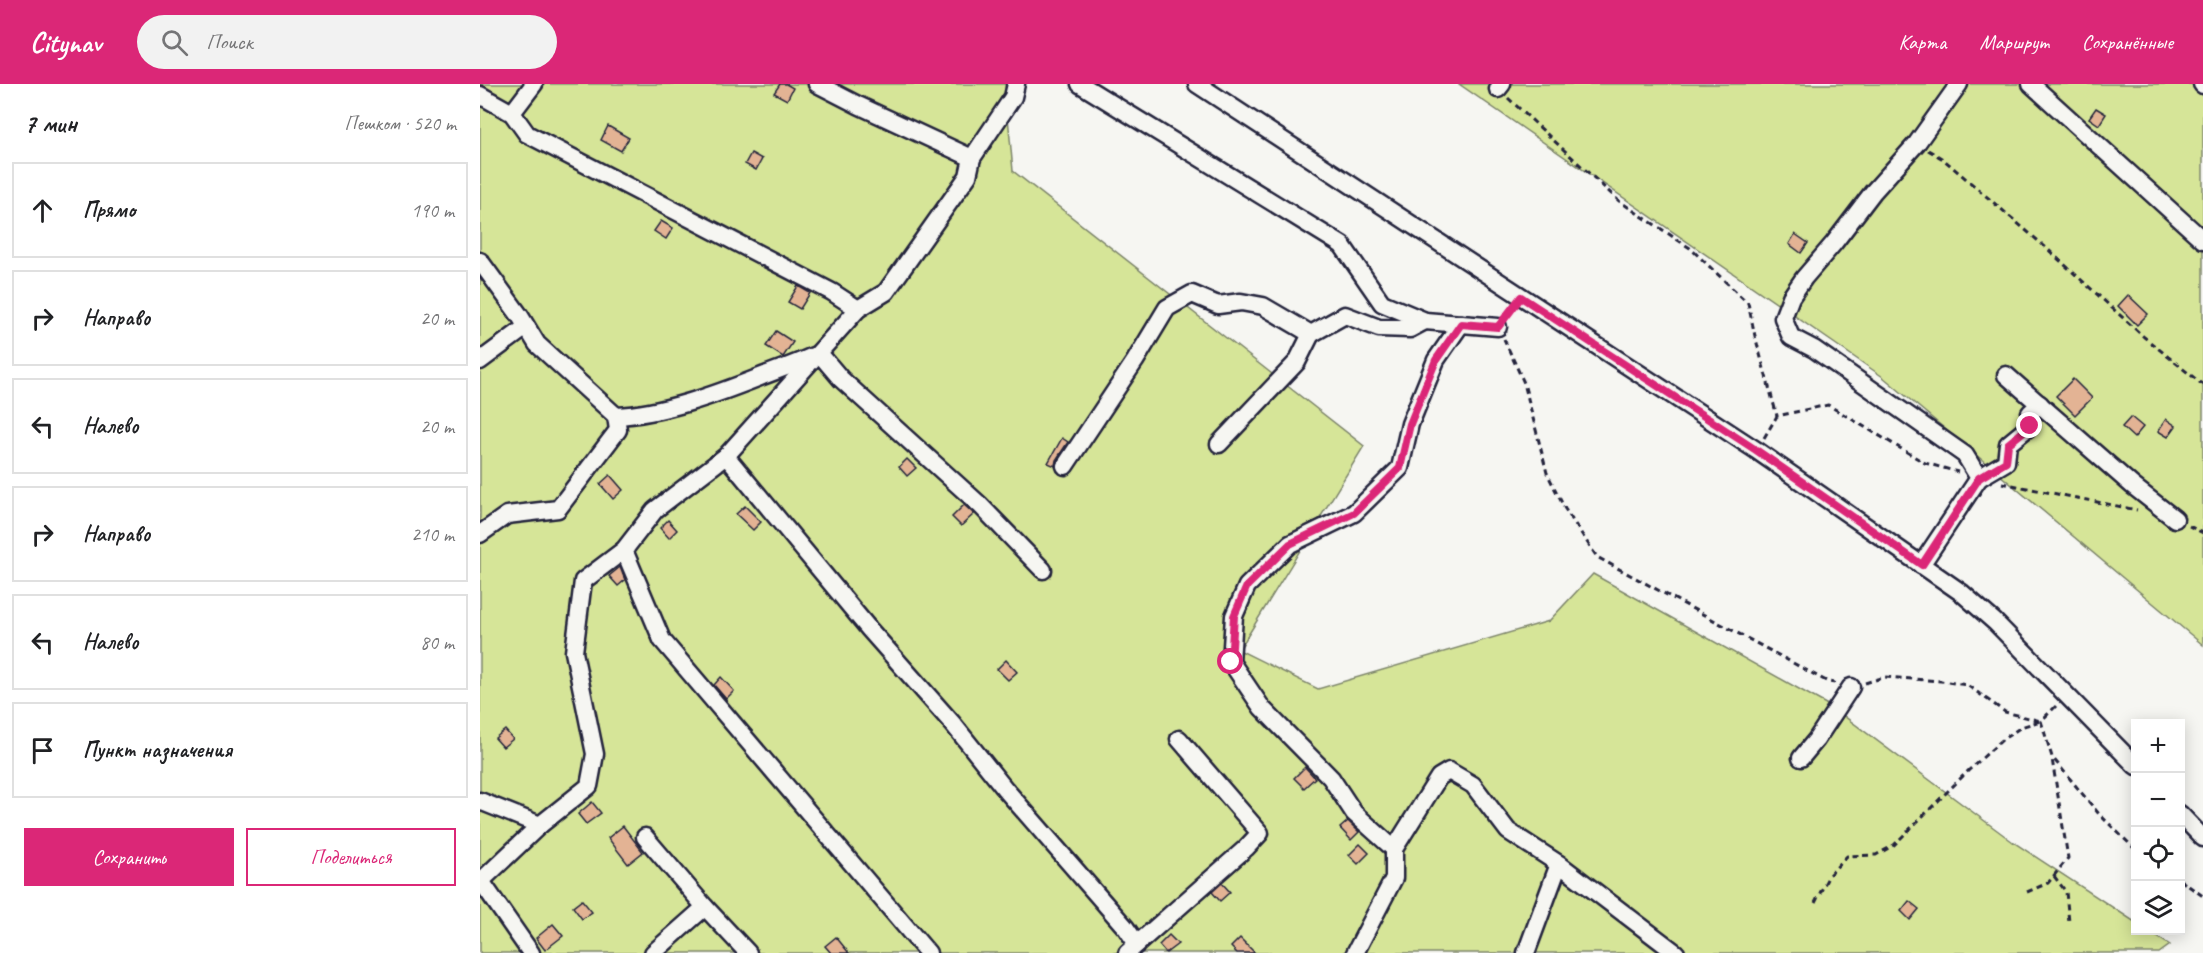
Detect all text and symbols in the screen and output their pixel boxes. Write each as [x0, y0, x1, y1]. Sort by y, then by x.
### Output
search box [137, 15, 557, 69]
text: Citynav [30, 25, 101, 60]
icon: search [158, 26, 191, 59]
text: Поиск [206, 28, 253, 56]
text: Карта [1898, 29, 1947, 55]
text: Маршрут [1980, 29, 2049, 55]
text: Сохранённые [2082, 29, 2173, 55]
text: 7 мин [24, 107, 77, 140]
text: Пешком · 520 m [344, 111, 456, 136]
icon: ahead [26, 194, 59, 227]
text: Прямо [83, 196, 135, 224]
text: 190 m [411, 198, 454, 223]
icon: right [26, 302, 59, 335]
text: Направо [83, 304, 150, 332]
text: 20 m [420, 306, 454, 331]
icon: left [26, 410, 59, 443]
text: Налево [83, 412, 139, 440]
route end [2016, 412, 2042, 438]
text: 20 m [420, 414, 454, 439]
icon: right [26, 518, 59, 551]
text: Направо [83, 520, 150, 548]
text: 210 m [411, 522, 454, 547]
icon: left [26, 626, 59, 659]
text: Налево [83, 628, 139, 656]
text: 80 m [420, 630, 454, 655]
route start [1217, 648, 1243, 674]
map controls [2131, 719, 2185, 935]
button: + [2131, 719, 2185, 773]
icon: arrive [26, 734, 59, 767]
text: Пункт назначения [83, 736, 232, 764]
button: − [2131, 773, 2185, 827]
button: locate [2131, 827, 2185, 881]
button: Сохранить [24, 828, 234, 886]
button: Поделиться [246, 828, 456, 886]
button: layers [2131, 881, 2185, 935]

